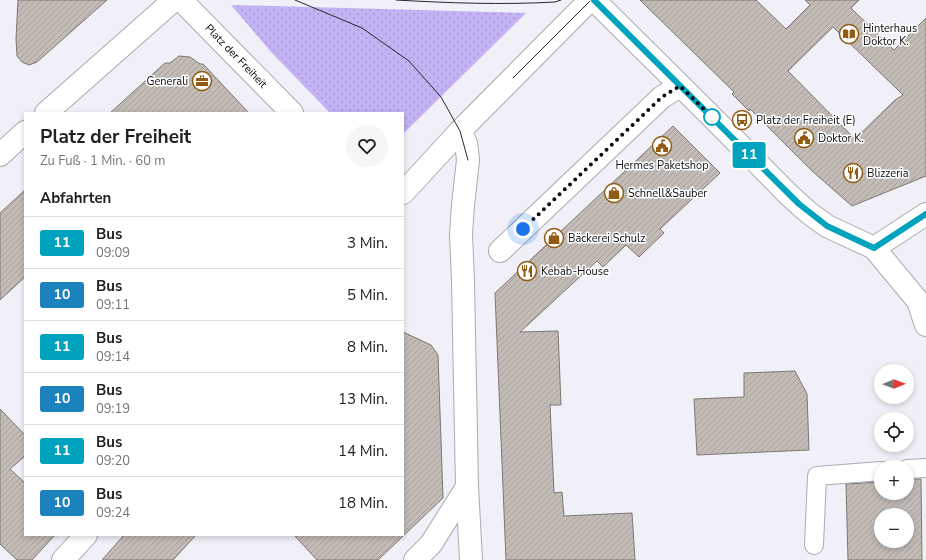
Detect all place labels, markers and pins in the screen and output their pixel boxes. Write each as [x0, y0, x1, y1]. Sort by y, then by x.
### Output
place label: Hinterhaus Doktor K. [863, 21, 917, 49]
library icon: Hinterhaus Doktor K. [838, 23, 860, 45]
office icon: Generali [191, 70, 213, 92]
place label: Generali [147, 74, 188, 89]
unlabelled marker [703, 108, 721, 126]
bus stop icon: Platz der Freiheit (E) [731, 109, 753, 131]
place label: Platz der Freiheit (E) [756, 113, 856, 128]
public building icon: Doktor K. [793, 127, 815, 149]
place label: Doktor K. [818, 131, 864, 146]
public building icon: Hermes Paketshop [651, 135, 673, 157]
place label: Hermes Paketshop [615, 158, 709, 173]
restaurant icon: Blizzeria [842, 162, 864, 184]
place label: Blizzeria [867, 166, 909, 181]
shop icon: Schnell&Sauber [603, 182, 625, 204]
place label: Schnell&Sauber [628, 186, 707, 201]
shop icon: Bäckerei Schulz [543, 227, 565, 249]
place label: Bäckerei Schulz [568, 231, 645, 246]
restaurant icon: Kebab-House [516, 260, 538, 282]
place label: Kebab-House [541, 264, 609, 279]

